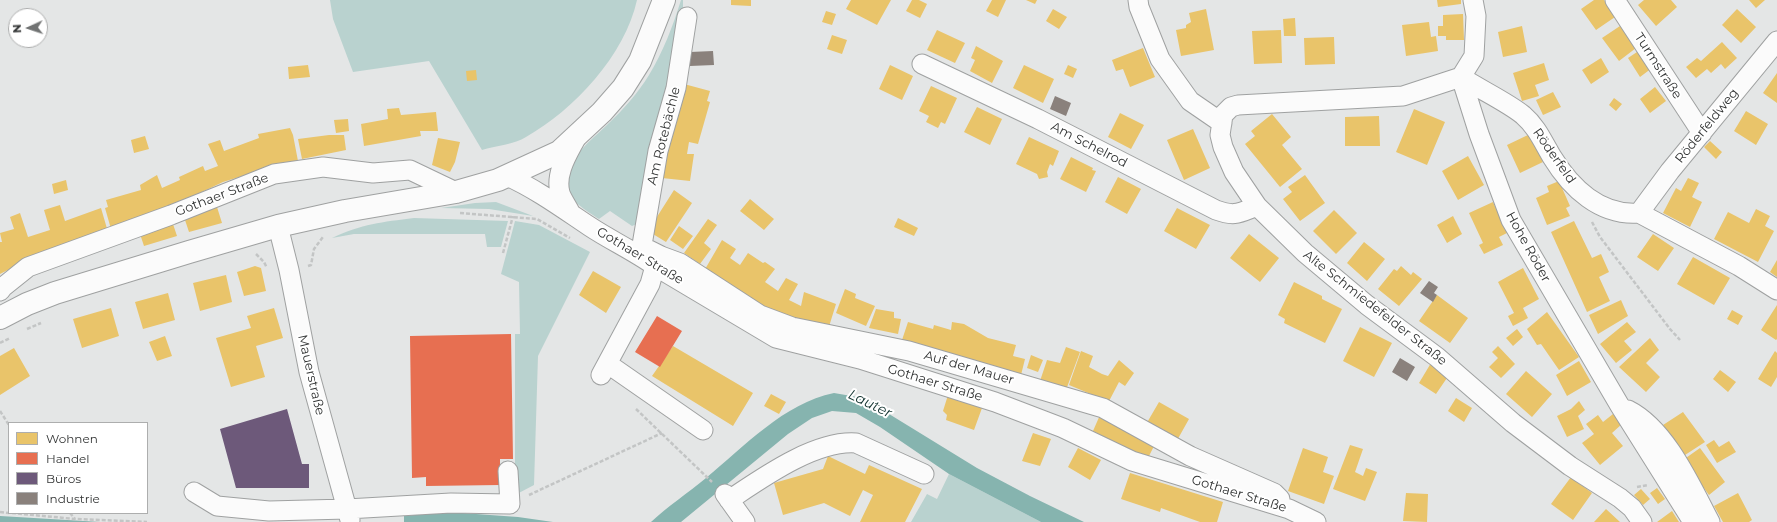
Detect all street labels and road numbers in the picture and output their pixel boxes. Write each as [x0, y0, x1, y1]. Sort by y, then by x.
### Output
street label: Turmstraße [1631, 30, 1685, 102]
street label: Am Rotebächle [644, 85, 684, 187]
street label: Röderfeldweg [1672, 85, 1742, 167]
street label: Am Schelrod [1048, 119, 1130, 171]
street label: Röderfeld [1529, 125, 1579, 187]
street label: Gothaer Straße [173, 170, 271, 220]
street label: Hohe Röder [1502, 209, 1554, 285]
street label: Gothaer Straße [594, 224, 686, 288]
street label: Alte Schmiedefelder Straße [1300, 247, 1450, 369]
street label: Mauerstraße [294, 333, 328, 417]
street label: Auf der Mauer [922, 348, 1016, 388]
street label: Gothaer Straße [886, 361, 984, 405]
street label: Gothaer Straße [1190, 472, 1288, 516]

